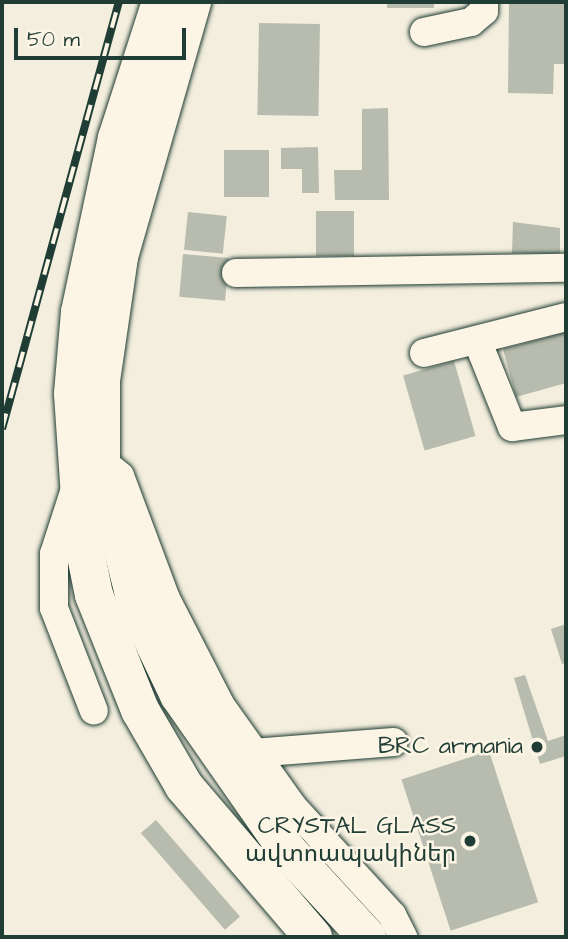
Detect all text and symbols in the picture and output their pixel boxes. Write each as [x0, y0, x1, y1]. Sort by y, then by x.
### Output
scale bar [18, 14, 189, 58]
text: 50 m [27, 25, 80, 54]
place label: BRC armania [378, 733, 523, 761]
marker: BRC armania [529, 739, 545, 755]
place label: CRYSTAL GLASS ավտոապակիներ [245, 813, 456, 869]
marker: CRYSTAL GLASS ավտոապակիներ [462, 833, 478, 849]

